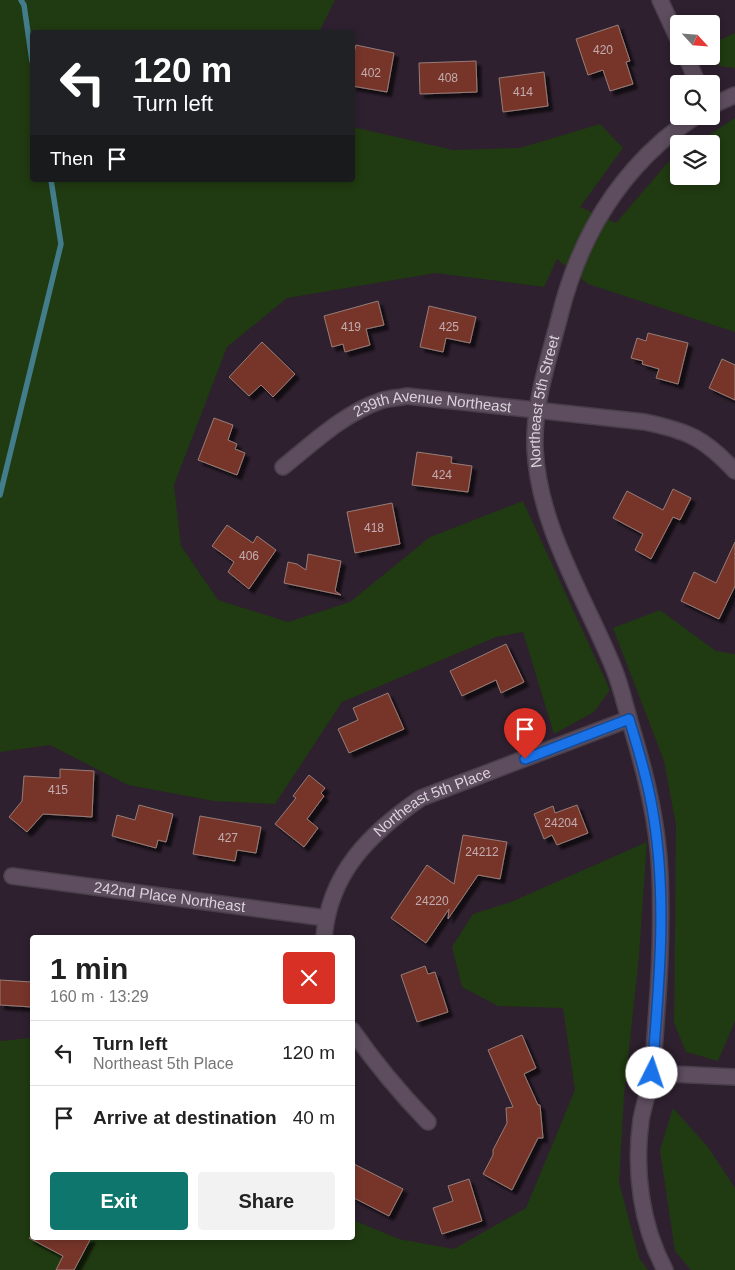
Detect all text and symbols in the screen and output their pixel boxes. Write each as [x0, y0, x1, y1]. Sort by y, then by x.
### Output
north arrow [670, 15, 720, 65]
map controls [670, 15, 720, 185]
house number: 420 [593, 43, 613, 57]
icon: left [50, 50, 115, 115]
text: 120 m [133, 50, 232, 89]
house number: 402 [361, 66, 381, 80]
house number: 408 [438, 71, 458, 85]
button: search [670, 75, 720, 125]
house number: 414 [513, 85, 533, 99]
text: Turn left [133, 91, 213, 116]
button: layers [670, 135, 720, 185]
icon: arrive [103, 145, 131, 173]
text: Then [50, 148, 93, 169]
house number: 419 [341, 320, 361, 334]
house number: 425 [439, 320, 459, 334]
street label: Northeast 5th Street [526, 333, 562, 469]
street label: 239th Avenue Northeast [350, 387, 513, 420]
house number: 424 [432, 468, 452, 482]
house number: 418 [364, 521, 384, 535]
house number: 406 [239, 549, 259, 563]
pin [504, 708, 546, 759]
icon: arrive [511, 715, 539, 743]
street label: Northeast 5th Place [370, 763, 493, 840]
house number: 415 [48, 783, 68, 797]
house number: 24204 [544, 816, 578, 830]
house number: 427 [218, 831, 238, 845]
house number: 24212 [465, 845, 499, 859]
street label: 242nd Place Northeast [93, 878, 247, 915]
house number: 24220 [415, 894, 449, 908]
text: 1 min [50, 952, 128, 985]
button: close [283, 952, 335, 1004]
text: 160 m · 13:29 [50, 988, 149, 1005]
text: Turn left [93, 1033, 168, 1054]
icon: left [50, 1039, 78, 1067]
text: 120 m [282, 1042, 335, 1063]
position arrow [625, 1046, 677, 1098]
text: Northeast 5th Place [93, 1055, 234, 1072]
icon: arrive [50, 1104, 78, 1132]
text: Arrive at destination [93, 1107, 277, 1128]
text: 40 m [293, 1107, 335, 1128]
button: Exit [50, 1172, 188, 1230]
button: Share [198, 1172, 335, 1230]

